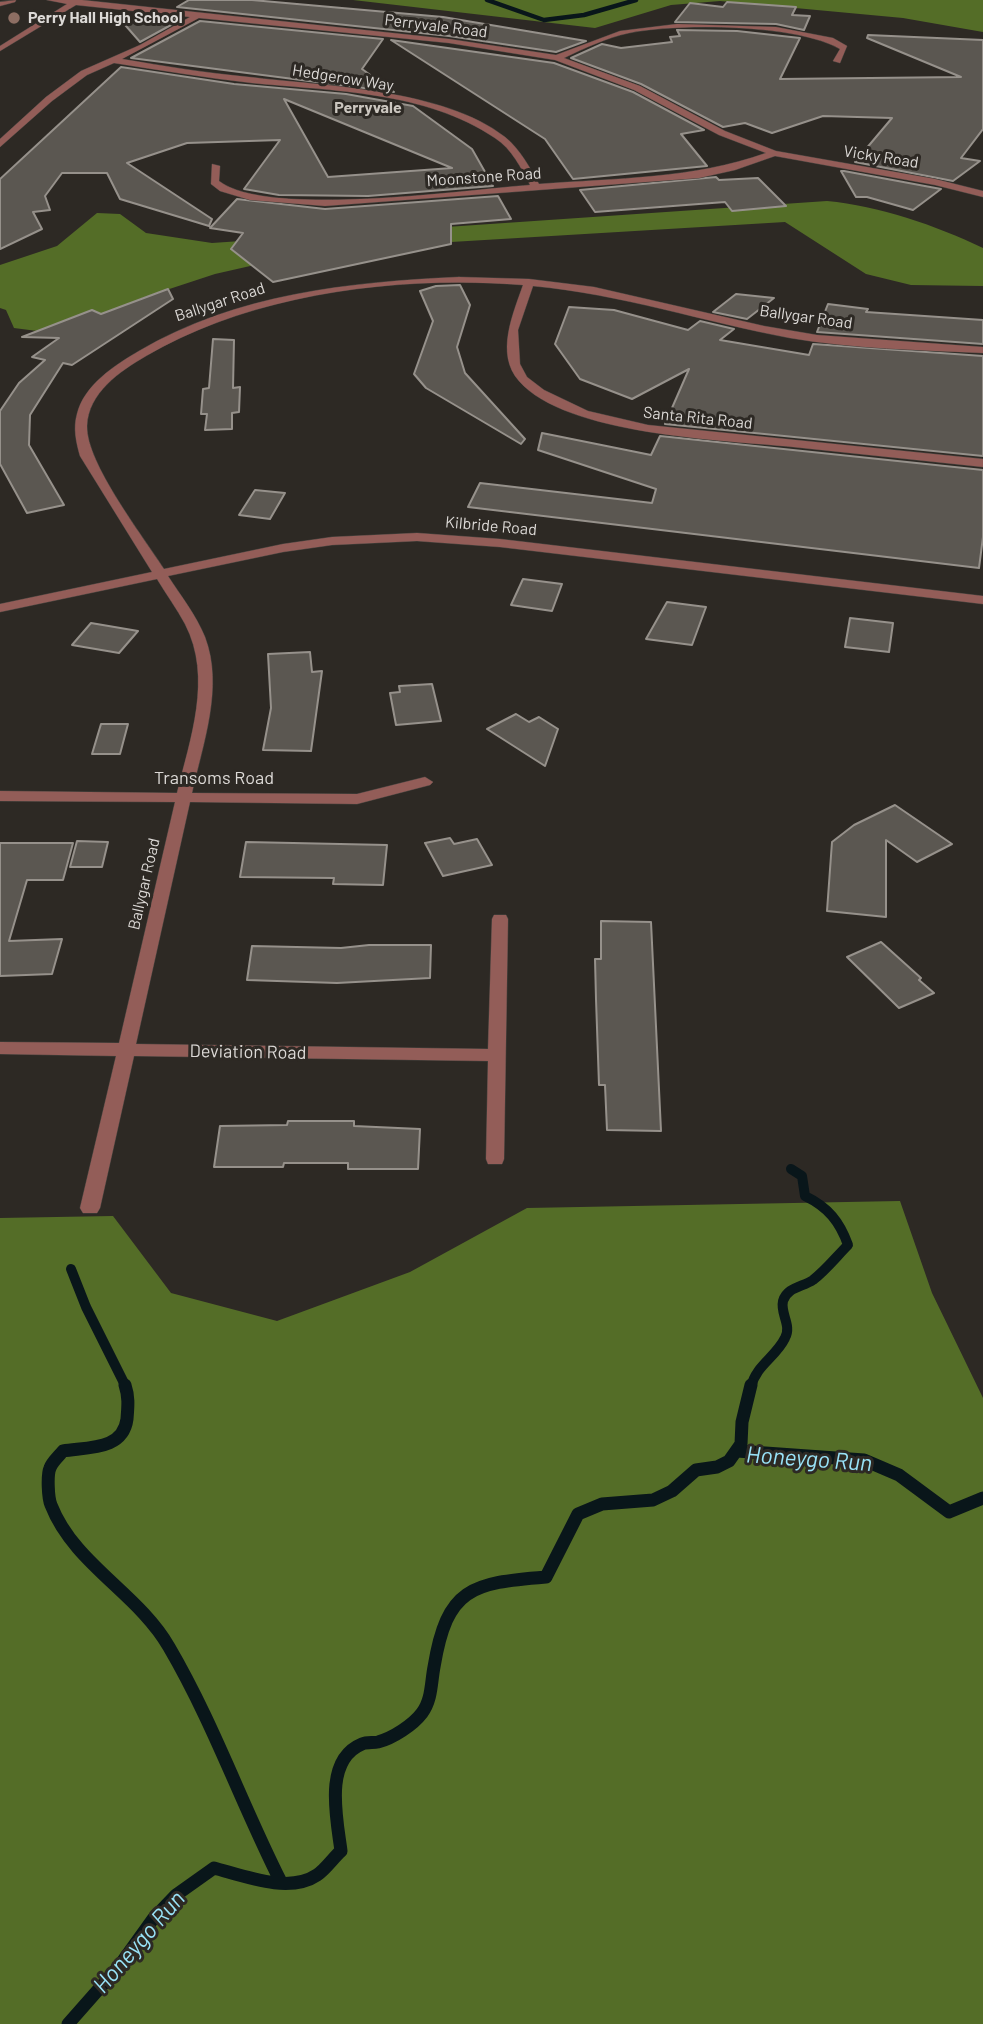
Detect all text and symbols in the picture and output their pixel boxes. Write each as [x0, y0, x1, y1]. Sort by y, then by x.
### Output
place label: Perry Hall High School [28, 8, 183, 28]
marker: Perry Hall High School [6, 10, 22, 26]
street label: Perryvale Road [383, 10, 489, 42]
street label: Hedgerow Way [291, 61, 395, 95]
district label: Perryvale [334, 98, 402, 118]
street label: Vicky Road [842, 142, 920, 172]
street label: Moonstone Road [426, 163, 542, 191]
street label: Ballygar Road [173, 278, 267, 326]
street label: Ballygar Road [758, 301, 854, 333]
street label: Santa Rita Road [642, 403, 754, 433]
street label: Kilbride Road [444, 512, 538, 540]
street label: Transoms Road [154, 767, 274, 789]
street label: Ballygar Road [124, 836, 164, 932]
street label: Deviation Road [189, 1040, 307, 1064]
water label: Honeygo Run [745, 1441, 873, 1477]
water label: Honeygo Run [87, 1885, 191, 1999]

